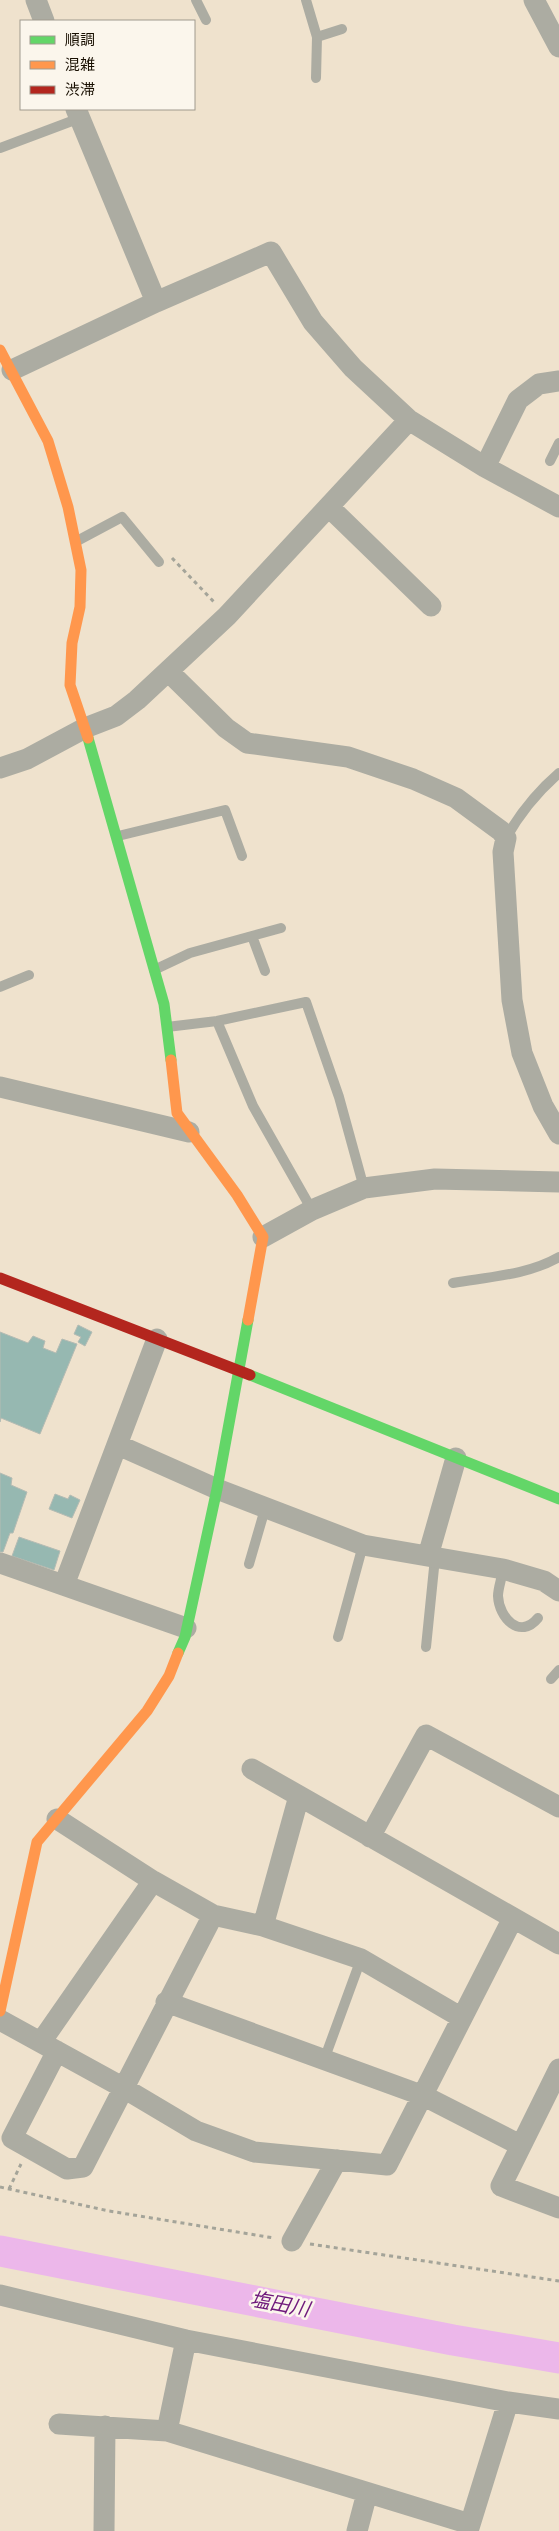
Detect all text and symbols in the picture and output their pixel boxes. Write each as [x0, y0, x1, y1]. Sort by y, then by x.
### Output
legend [20, 20, 195, 110]
text: 順調 [65, 30, 95, 49]
text: 混雑 [65, 55, 95, 74]
text: 渋滞 [65, 80, 95, 99]
water label: 塩田川 [248, 2286, 314, 2323]

